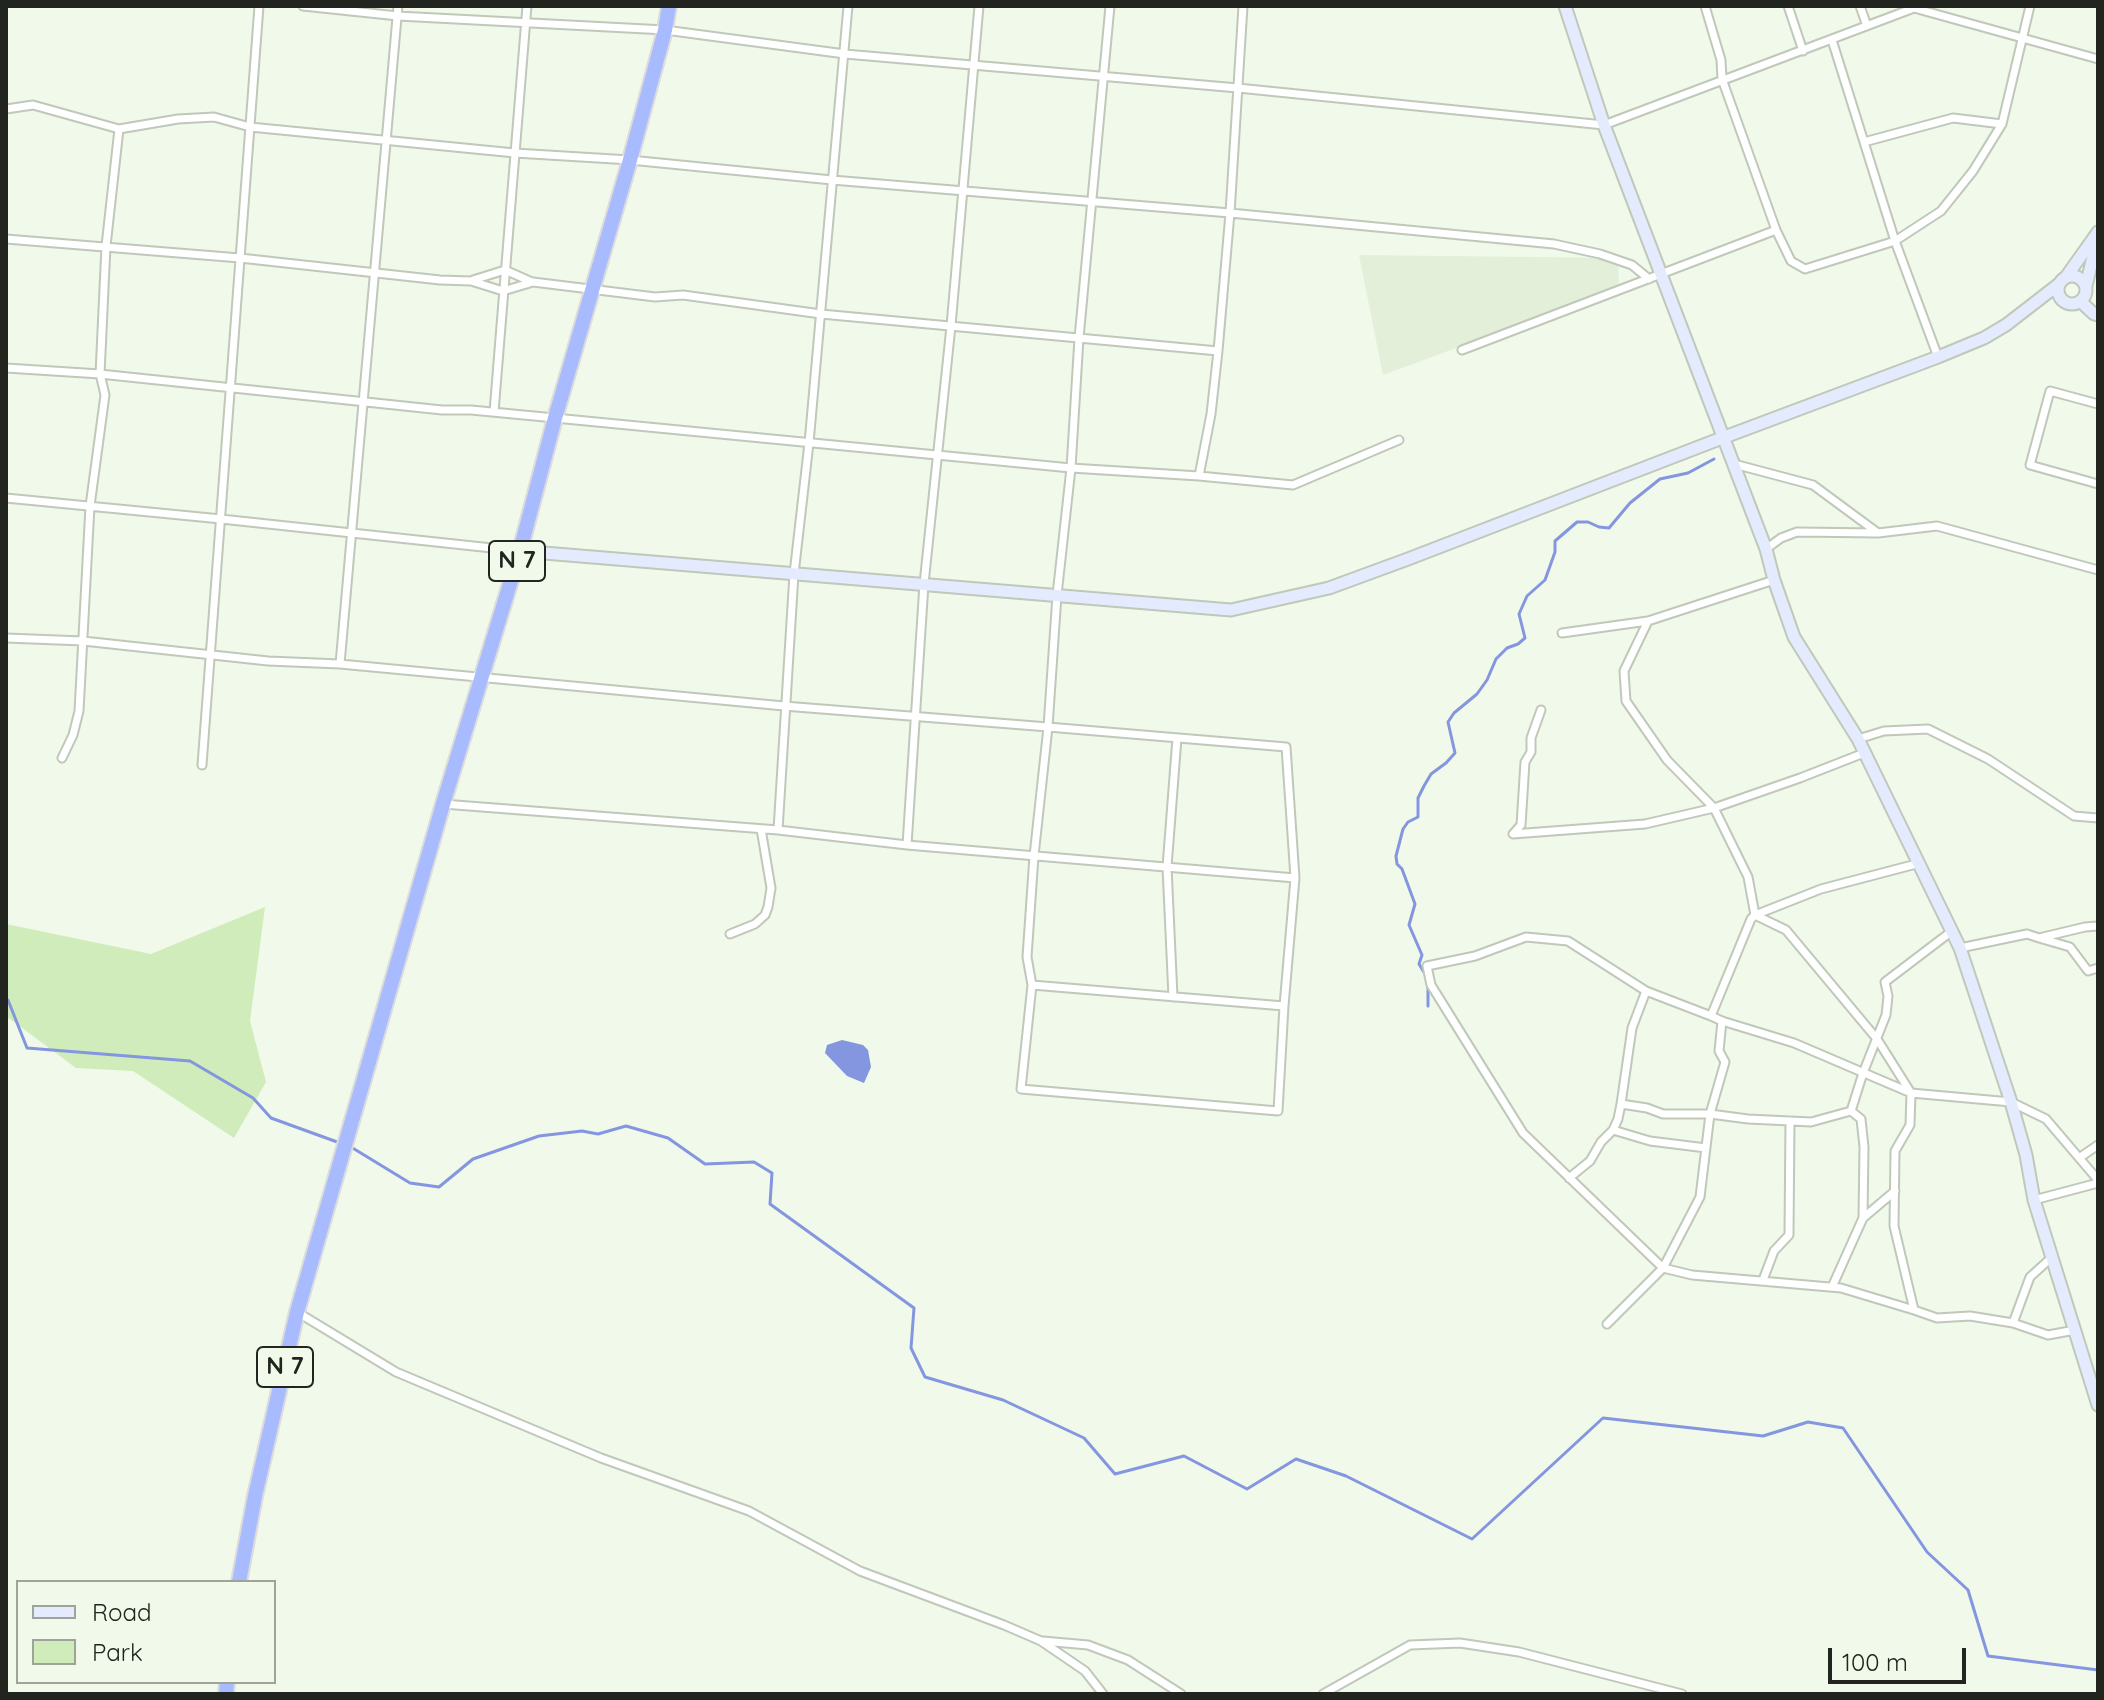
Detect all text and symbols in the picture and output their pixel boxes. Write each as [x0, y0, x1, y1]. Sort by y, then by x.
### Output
road number: N 7 [489, 541, 545, 581]
road number: N 7 [257, 1347, 313, 1387]
legend [16, 1580, 276, 1684]
text: Road [92, 1597, 152, 1627]
scale bar [1832, 1632, 1970, 1682]
text: Park [92, 1637, 143, 1667]
text: 100 m [1842, 1647, 1908, 1677]

